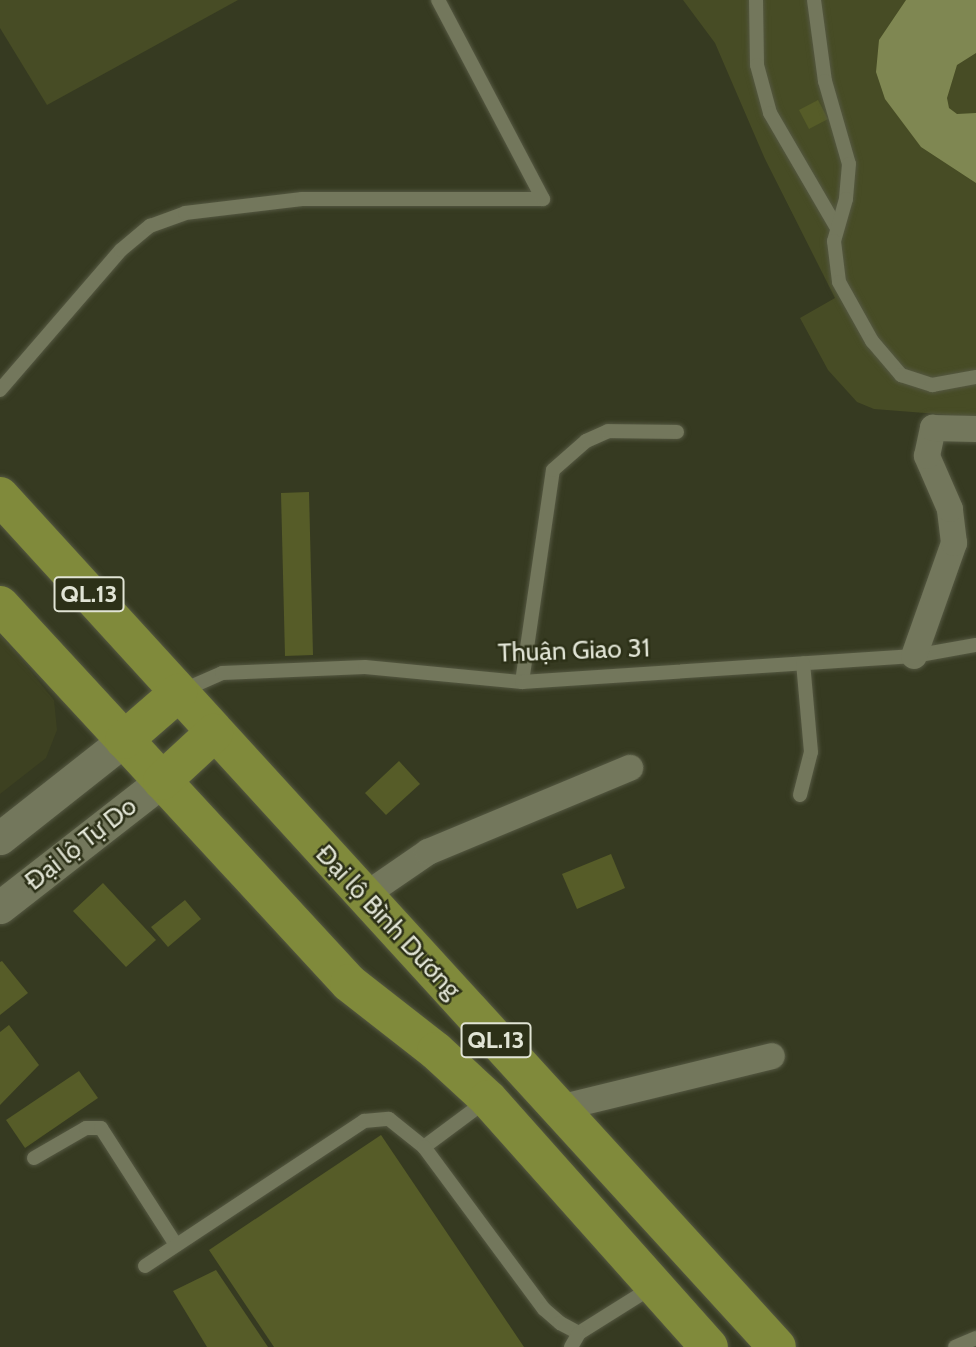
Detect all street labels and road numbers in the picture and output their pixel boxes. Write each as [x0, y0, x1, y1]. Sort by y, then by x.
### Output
road number: QL.13 [52, 574, 126, 614]
street label: Thuận Giao 31 [497, 633, 651, 669]
street label: Đại lộ Tự Do [19, 791, 143, 897]
street label: Đại lộ Bình Dương [309, 839, 467, 1005]
road number: QL.13 [459, 1020, 533, 1060]

